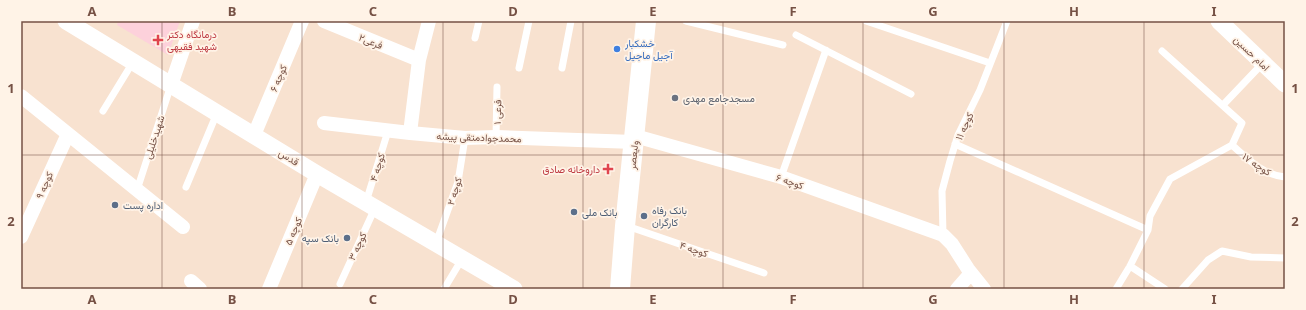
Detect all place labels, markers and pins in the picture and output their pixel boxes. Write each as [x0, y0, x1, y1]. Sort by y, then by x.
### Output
place label: درمانگاه دکتر شهید فقیهی [166, 27, 217, 53]
marker: درمانگاه دکتر شهید فقیهی [152, 34, 164, 46]
place label: خشکبار آجیل ماجیل [624, 36, 673, 62]
marker: خشکبار آجیل ماجیل [612, 44, 622, 54]
place label: مسجدجامع مهدی [683, 91, 755, 105]
marker: مسجدجامع مهدی [670, 93, 680, 103]
place label: داروخانه صادق [543, 162, 600, 176]
marker: داروخانه صادق [603, 164, 613, 174]
place label: اداره پست [123, 198, 163, 213]
marker: اداره پست [110, 200, 120, 210]
place label: بانک رفاه کارگران [652, 203, 687, 229]
place label: بانک ملی [582, 205, 617, 219]
marker: بانک ملی [569, 207, 579, 217]
marker: بانک رفاه کارگران [639, 211, 649, 221]
place label: بانک سپه [302, 231, 339, 246]
marker: بانک سپه [342, 233, 352, 243]

